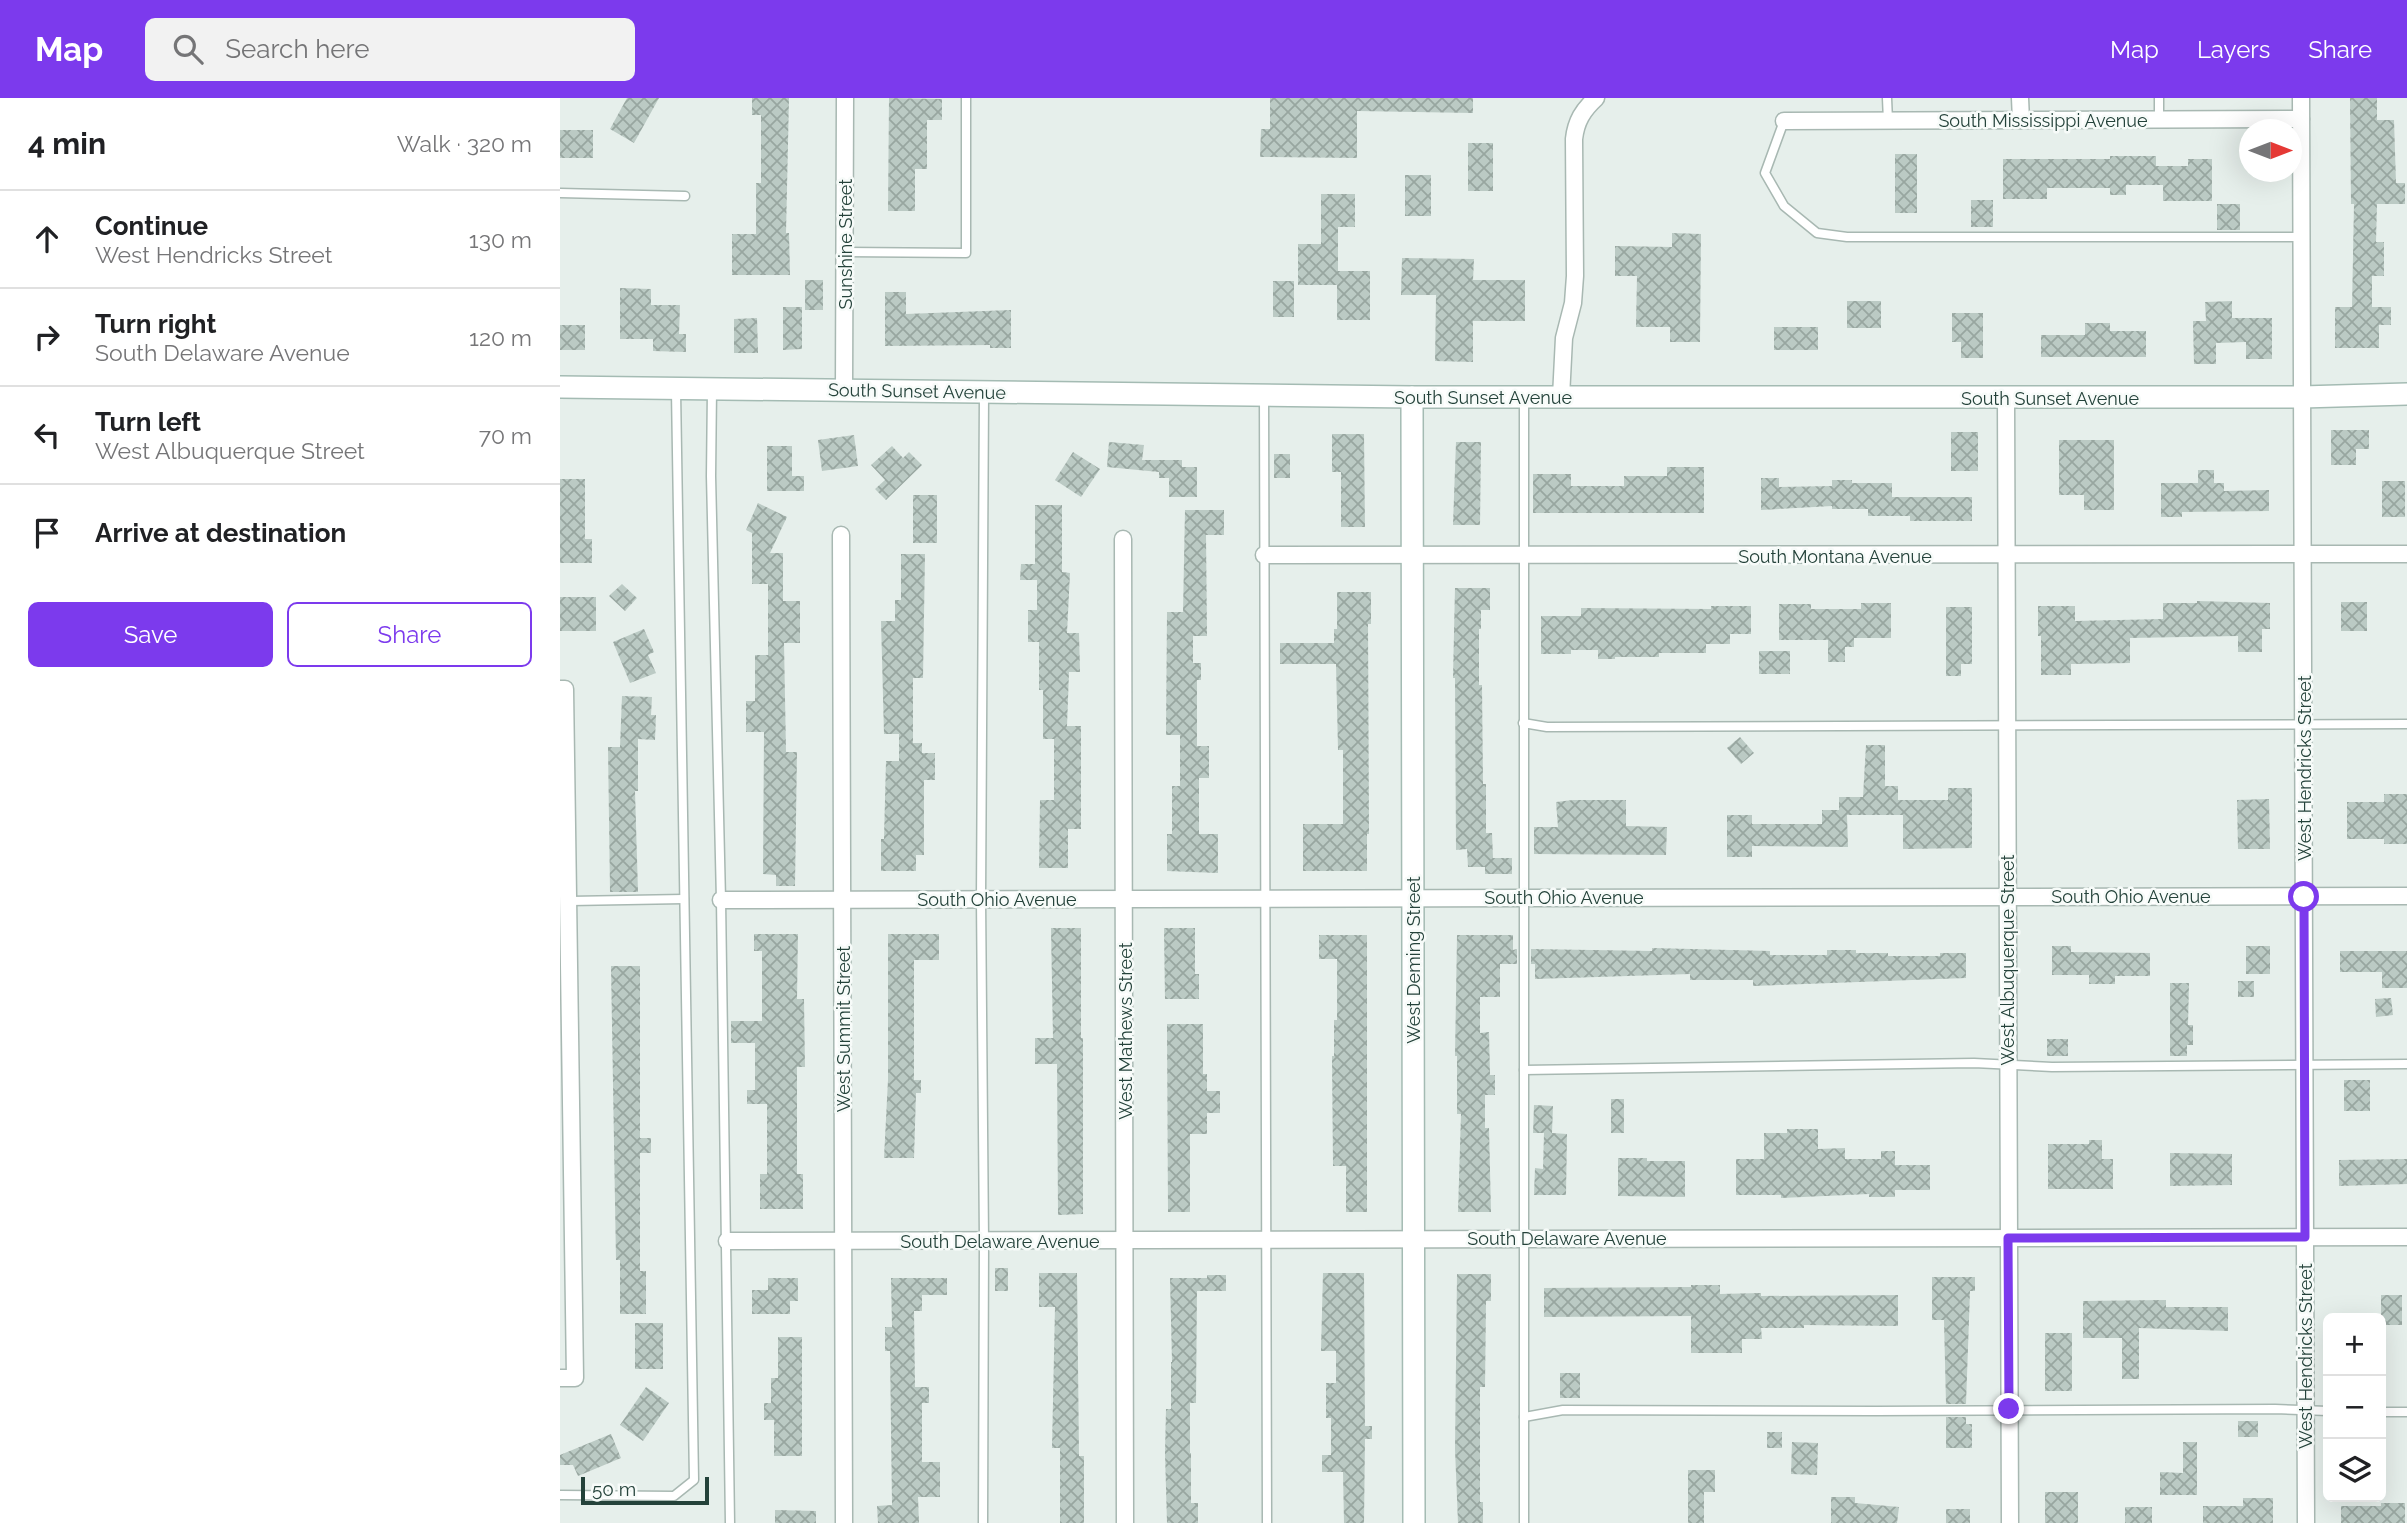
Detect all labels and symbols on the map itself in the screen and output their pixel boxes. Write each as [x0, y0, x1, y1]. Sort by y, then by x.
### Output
street label: South Mississippi Avenue [1938, 110, 2148, 131]
north arrow [2239, 119, 2302, 182]
street label: Sunshine Street [835, 179, 856, 309]
street label: South Sunset Avenue [828, 379, 1007, 403]
street label: South Sunset Avenue [1394, 387, 1572, 408]
street label: South Sunset Avenue [1961, 388, 2139, 409]
street label: South Montana Avenue [1738, 546, 1932, 567]
street label: West Hendricks Street [2294, 675, 2315, 861]
street label: West Albuquerque Street [1997, 854, 2018, 1066]
street label: West Deming Street [1403, 876, 1424, 1044]
route start [2288, 881, 2319, 912]
street label: South Ohio Avenue [2051, 886, 2211, 907]
street label: South Ohio Avenue [1484, 887, 1644, 908]
street label: South Ohio Avenue [917, 889, 1077, 910]
street label: West Mathews Street [1115, 942, 1136, 1120]
street label: West Summit Street [833, 946, 854, 1112]
street label: South Delaware Avenue [1467, 1228, 1667, 1249]
street label: South Delaware Avenue [900, 1231, 1100, 1252]
street label: West Hendricks Street [2295, 1263, 2316, 1449]
route end [1993, 1393, 2024, 1424]
scale bar [581, 1474, 709, 1506]

